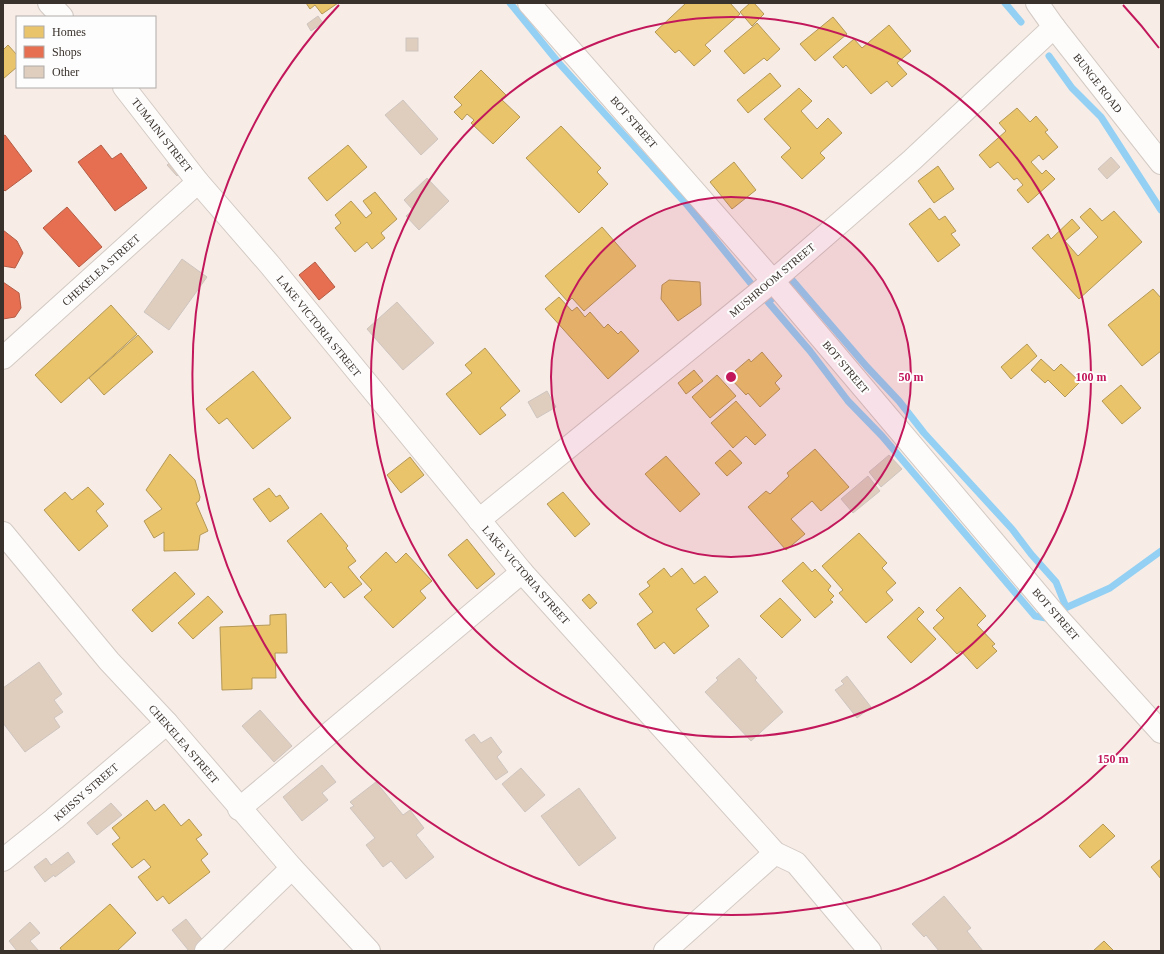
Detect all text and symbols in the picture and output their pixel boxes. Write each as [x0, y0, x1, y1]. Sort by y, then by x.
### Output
legend [16, 16, 156, 88]
text: Homes [52, 25, 86, 39]
text: Shops [52, 45, 82, 59]
street label: BUNGE ROAD [1071, 51, 1125, 115]
text: Other [52, 65, 79, 79]
street label: BOT STREET [608, 94, 660, 151]
street label: TUMAINI STREET [129, 96, 195, 175]
street label: CHEKELEA STREET [60, 232, 143, 308]
street label: MUSHROOM STREET [727, 241, 817, 319]
street label: LAKE VICTORIA STREET [274, 273, 364, 379]
street label: BOT STREET [821, 338, 872, 396]
centre of rings [724, 370, 738, 384]
text: 50 m [899, 370, 924, 384]
text: 100 m [1076, 370, 1107, 384]
street label: LAKE VICTORIA STREET [480, 523, 572, 627]
street label: BOT STREET [1030, 586, 1082, 643]
street label: CHEKELEA STREET [146, 702, 222, 786]
text: 150 m [1098, 752, 1129, 766]
street label: KEISSY STREET [51, 761, 121, 823]

